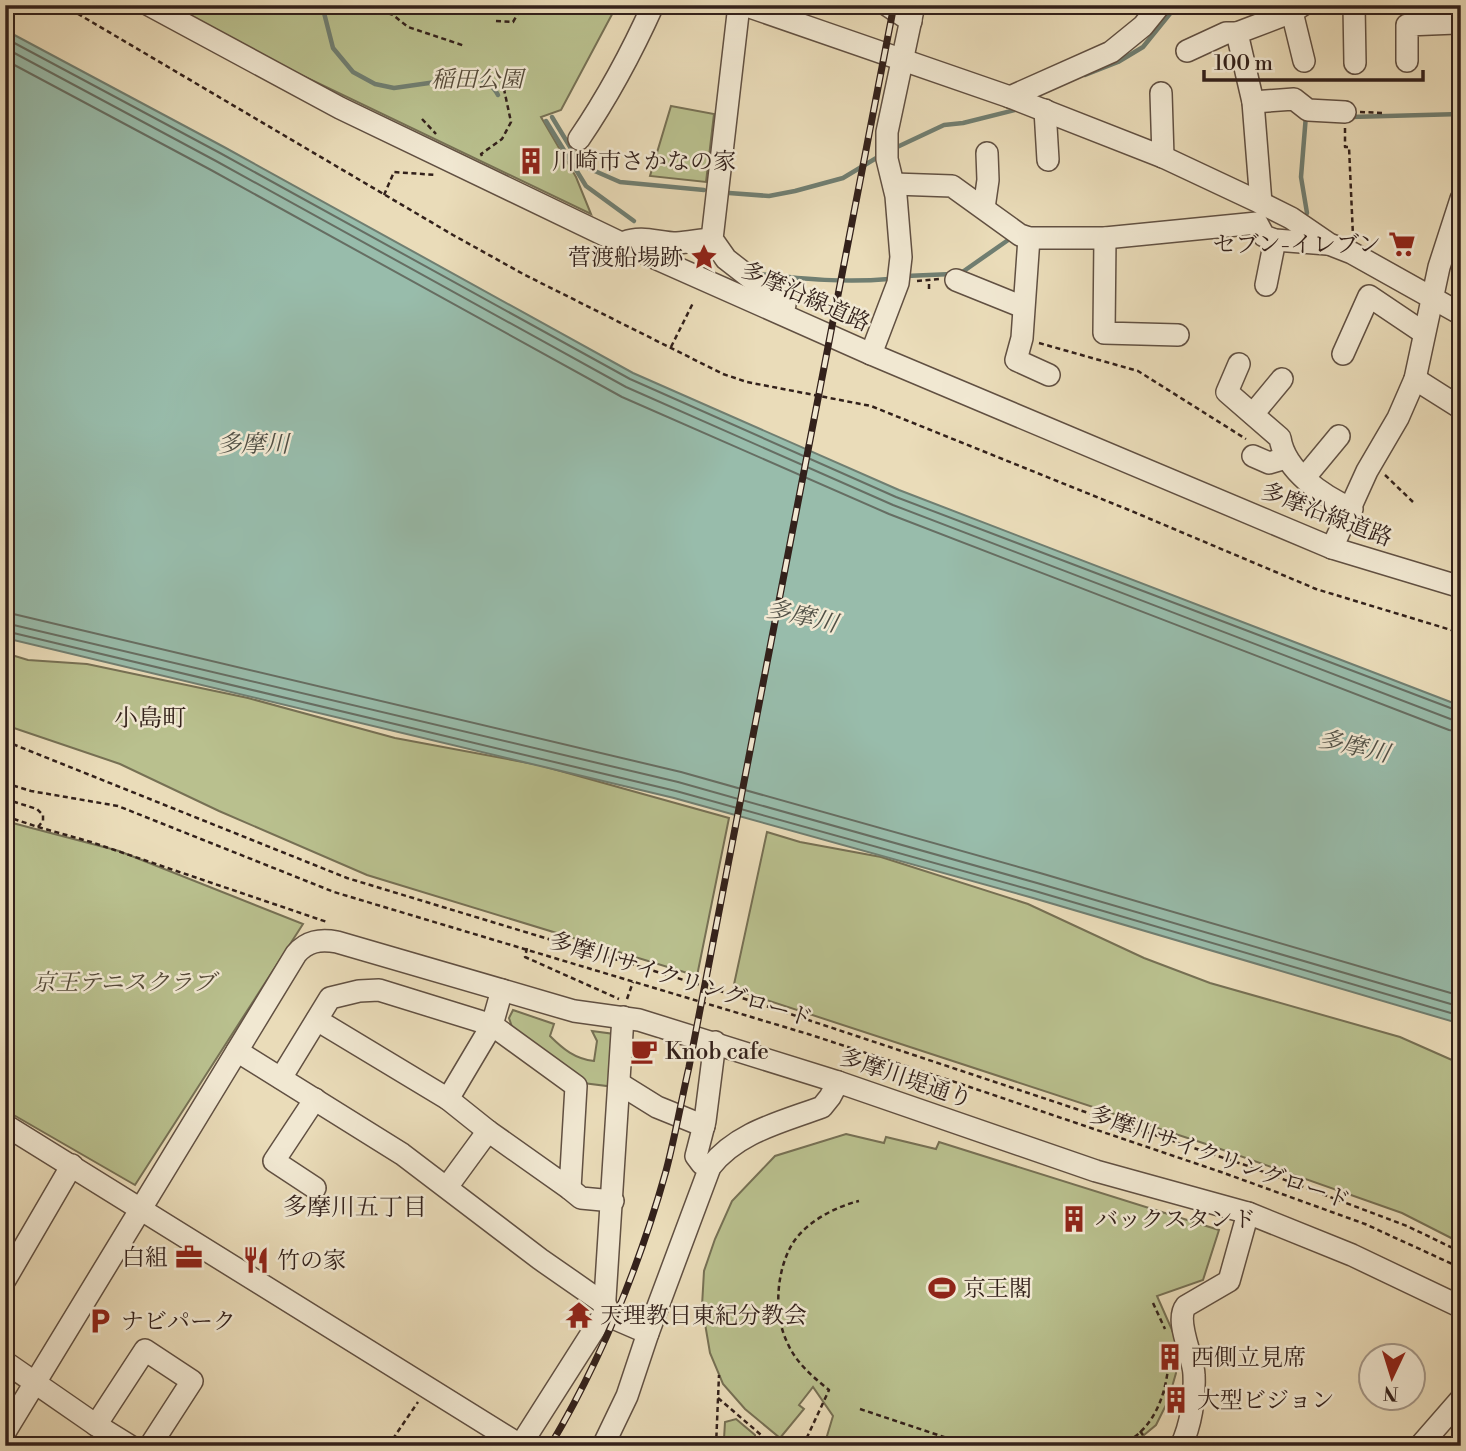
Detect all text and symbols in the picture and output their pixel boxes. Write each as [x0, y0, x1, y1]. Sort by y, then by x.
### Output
scale bar [1204, 38, 1422, 82]
text: 100 m [1214, 51, 1273, 77]
park label: 稲田公園 [431, 66, 527, 94]
building icon: 川崎市さかなの家 [516, 146, 546, 176]
place label: 川崎市さかなの家 [552, 148, 736, 176]
supermarket icon: セブン-イレブン [1387, 229, 1417, 259]
place label: セブン-イレブン [1213, 231, 1381, 259]
place icon: 菅渡船場跡 [689, 242, 719, 272]
place label: 菅渡船場跡 [568, 244, 683, 272]
street label: 多摩沿線道路 [737, 256, 874, 338]
water label: 多摩川 [217, 430, 292, 460]
street label: 多摩沿線道路 [1257, 477, 1396, 553]
water label: 多摩川 [763, 594, 843, 640]
district label: 小島町 [114, 704, 186, 734]
water label: 多摩川 [1315, 724, 1395, 770]
street label: 多摩川サイクリングロード [546, 927, 816, 1033]
park label: 京王テニスクラブ [32, 969, 220, 997]
cafe icon: Knob cafe [629, 1036, 659, 1066]
place label: Knob cafe [665, 1038, 769, 1066]
street label: 多摩川堤通り [836, 1043, 975, 1115]
street label: 多摩川サイクリングロード [1086, 1100, 1354, 1216]
district label: 多摩川五丁目 [283, 1193, 427, 1223]
building icon: バックスタンド [1059, 1204, 1089, 1234]
place label: バックスタンド [1095, 1206, 1256, 1234]
office icon: 白組 [174, 1242, 204, 1272]
place label: 白組 [122, 1244, 168, 1272]
restaurant icon: 竹の家 [241, 1245, 271, 1275]
place label: 竹の家 [277, 1247, 346, 1275]
sports icon: 京王閣 [927, 1273, 957, 1303]
place label: 京王閣 [963, 1275, 1032, 1303]
temple icon: 天理教日東紀分教会 [564, 1300, 594, 1330]
place label: 天理教日東紀分教会 [600, 1302, 807, 1330]
parking icon: ナビパーク [85, 1306, 115, 1336]
place label: ナビパーク [121, 1308, 236, 1336]
building icon: 西側立見席 [1155, 1342, 1185, 1372]
north arrow [1358, 1342, 1428, 1412]
place label: 西側立見席 [1191, 1344, 1306, 1372]
text: N [1383, 1380, 1399, 1405]
building icon: 大型ビジョン [1161, 1385, 1191, 1415]
place label: 大型ビジョン [1197, 1387, 1335, 1415]

